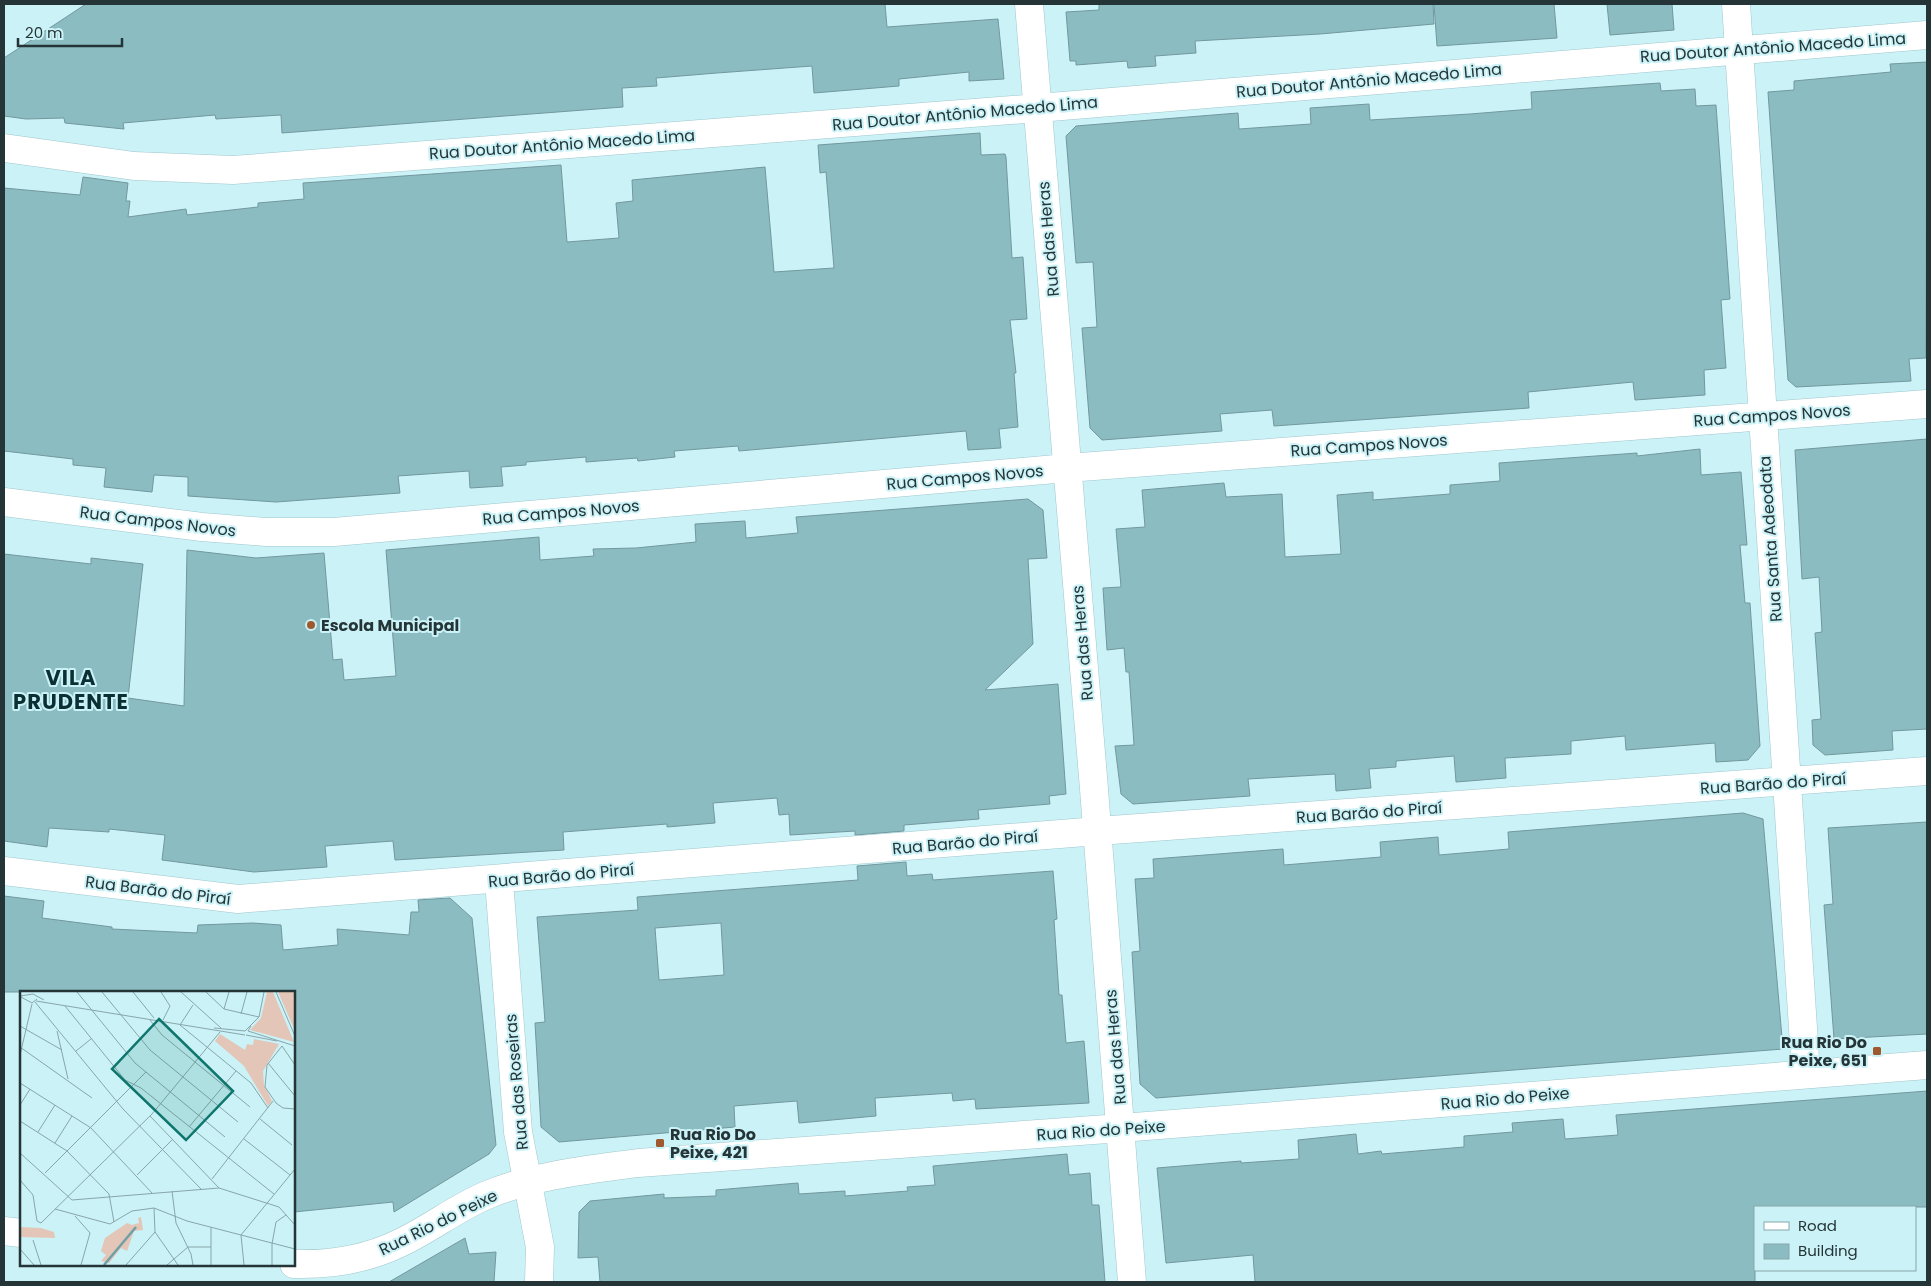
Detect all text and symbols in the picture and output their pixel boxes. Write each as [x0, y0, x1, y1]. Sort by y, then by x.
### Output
scale bar [18, 15, 121, 47]
text: 20 m [25, 22, 63, 43]
street label: Rua Doutor Antônio Macedo Lima [1639, 27, 1907, 68]
street label: Rua Doutor Antônio Macedo Lima [1235, 57, 1503, 104]
street label: Rua Doutor Antônio Macedo Lima [831, 90, 1099, 137]
street label: Rua Doutor Antônio Macedo Lima [428, 124, 696, 165]
street label: Rua das Heras [1032, 180, 1065, 297]
street label: Rua Campos Novos [1693, 399, 1851, 432]
street label: Rua Campos Novos [1290, 429, 1448, 462]
street label: Rua Santa Adeodata [1753, 455, 1788, 623]
street label: Rua Campos Novos [886, 459, 1044, 496]
street label: Rua Campos Novos [482, 494, 640, 531]
street label: Rua Campos Novos [78, 500, 237, 543]
street label: Rua das Heras [1066, 584, 1099, 701]
place label: Escola Municipal [321, 614, 459, 637]
marker: Escola Municipal [305, 619, 317, 631]
district label: VILA PRUDENTE [13, 663, 129, 716]
street label: Rua Barão do Piraí [1699, 767, 1847, 800]
street label: Rua Barão do Piraí [1295, 796, 1443, 829]
street label: Rua Barão do Piraí [891, 825, 1039, 860]
street label: Rua Barão do Piraí [487, 858, 635, 893]
street label: Rua Barão do Piraí [84, 870, 232, 911]
street label: Rua das Heras [1099, 988, 1132, 1105]
inset map [20, 991, 295, 1266]
street label: Rua das Roseiras [499, 1013, 534, 1151]
place label: Rua Rio Do Peixe, 651 [1781, 1031, 1867, 1072]
marker: Rua Rio Do Peixe, 651 [1871, 1045, 1883, 1057]
street label: Rua Rio do Peixe [1440, 1081, 1571, 1116]
street label: Rua Rio do Peixe [1036, 1115, 1166, 1146]
place label: Rua Rio Do Peixe, 421 [670, 1123, 756, 1164]
marker: Rua Rio Do Peixe, 421 [654, 1137, 666, 1149]
street label: Rua Rio do Peixe [375, 1184, 501, 1261]
legend [1754, 1206, 1916, 1271]
text: Road [1798, 1215, 1837, 1236]
text: Building [1798, 1240, 1858, 1261]

